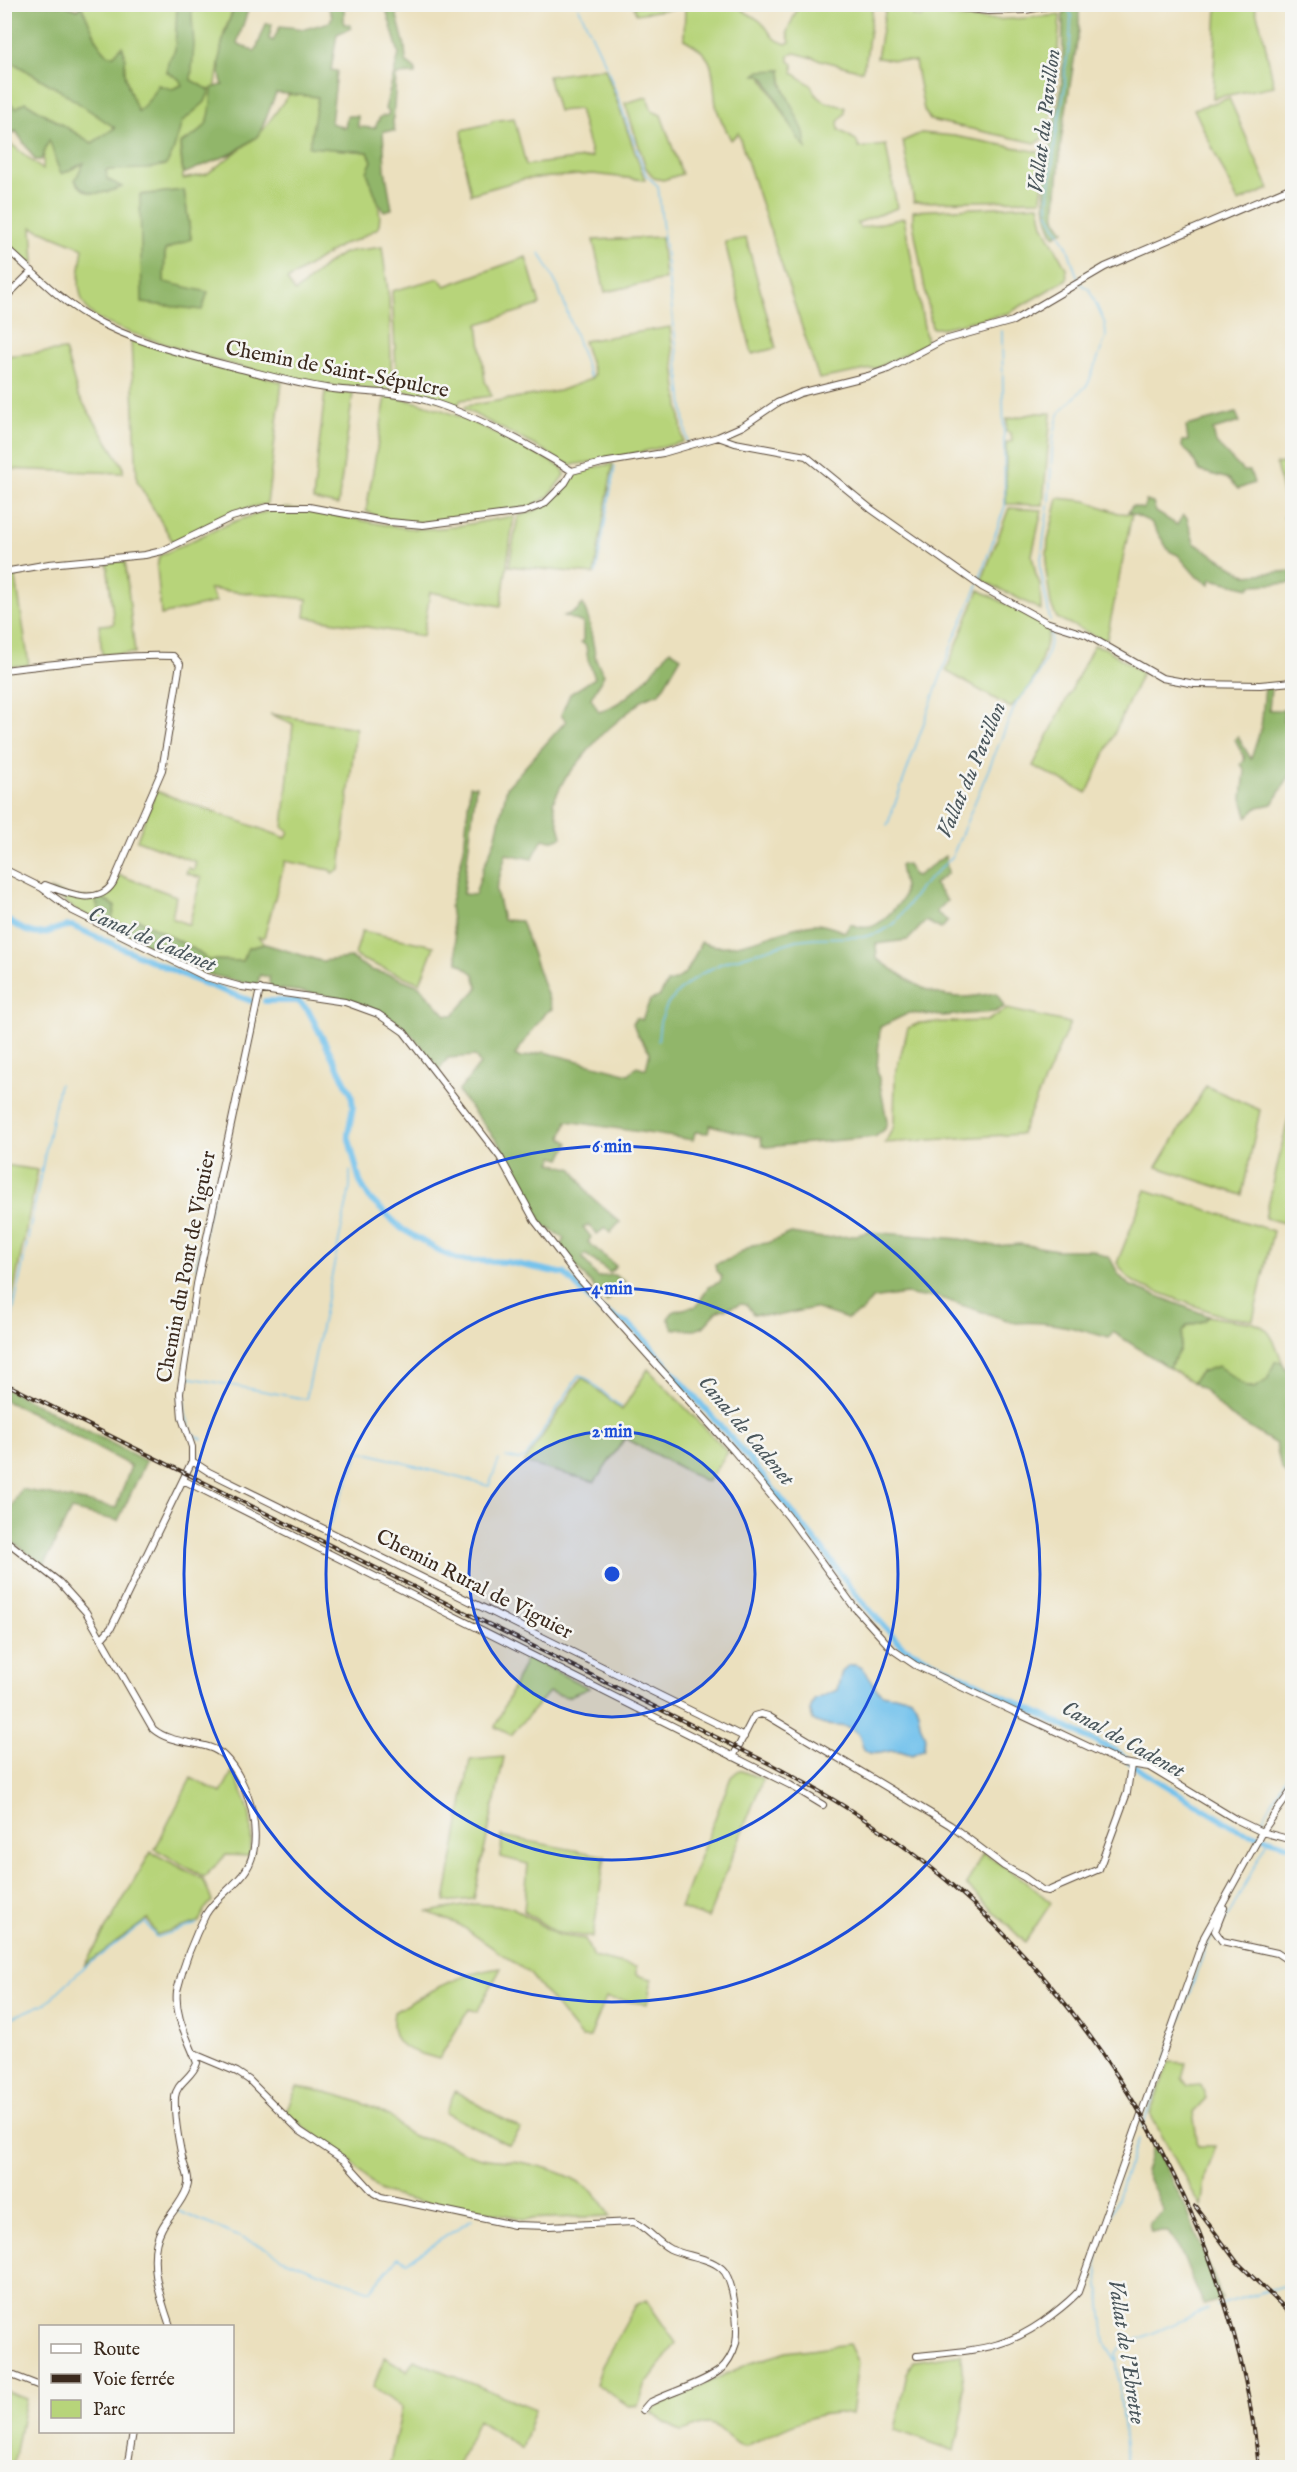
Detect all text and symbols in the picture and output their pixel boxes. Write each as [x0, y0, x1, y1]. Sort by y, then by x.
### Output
water label: Vallat du Pavillon [1022, 47, 1068, 195]
street label: Chemin de Saint-Sépulcre [223, 335, 451, 405]
water label: Vallat du Pavillon [931, 698, 1013, 842]
water label: Canal de Cadenet [84, 901, 221, 980]
text: 6 min [592, 1136, 632, 1159]
street label: Chemin du Pont de Viguier [151, 1148, 223, 1385]
text: 4 min [591, 1278, 633, 1301]
water label: Canal de Cadenet [692, 1370, 801, 1493]
text: 2 min [592, 1421, 633, 1444]
street label: Chemin Rural de Viguier [371, 1524, 577, 1646]
centre of rings [602, 1564, 622, 1584]
water label: Canal de Cadenet [1057, 1695, 1190, 1786]
water label: Vallat de l'Ebrette [1101, 2278, 1151, 2427]
legend [39, 2325, 234, 2433]
text: Route [93, 2339, 140, 2362]
text: Voie ferrée [92, 2369, 175, 2392]
text: Parc [93, 2399, 126, 2422]

